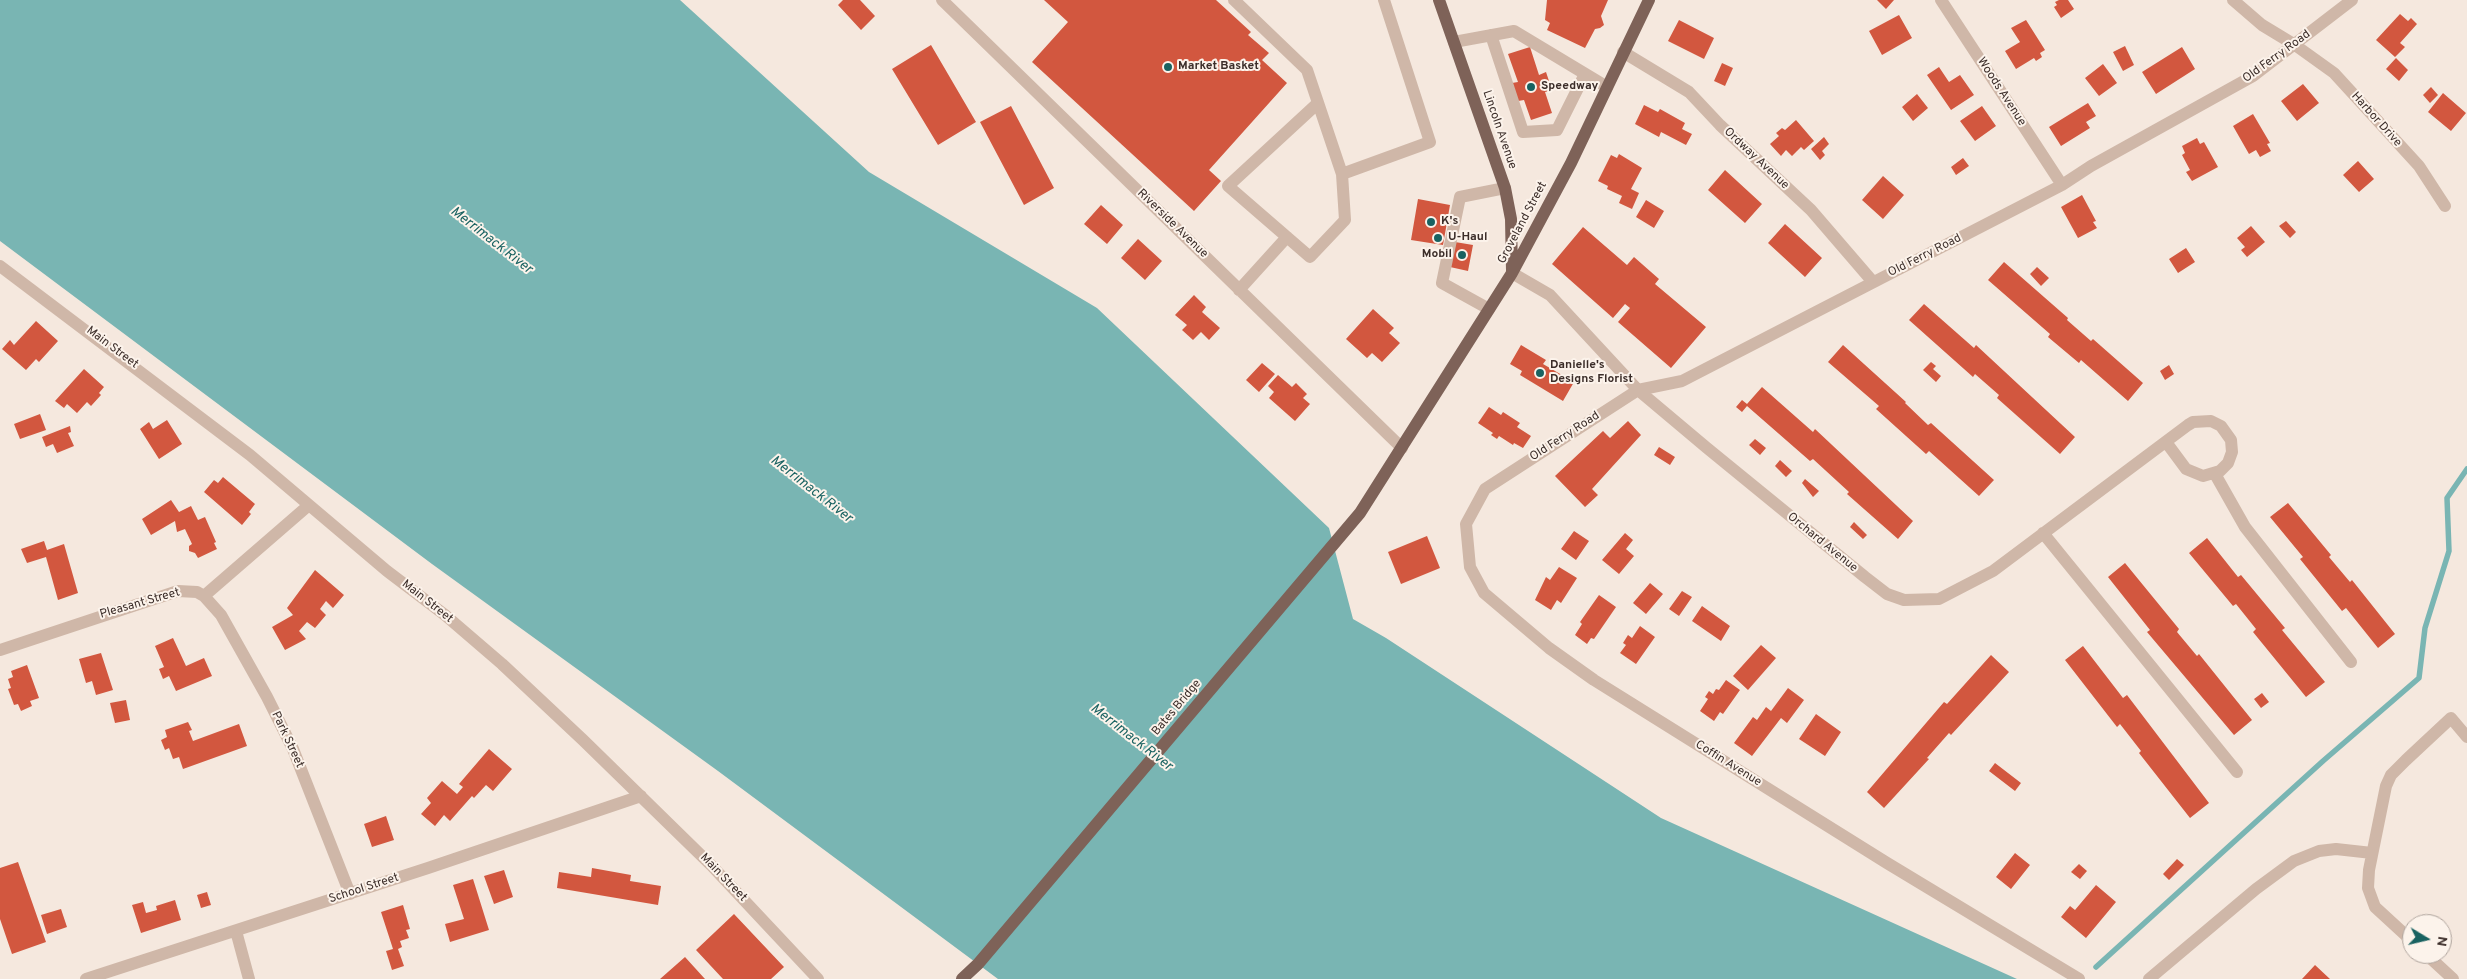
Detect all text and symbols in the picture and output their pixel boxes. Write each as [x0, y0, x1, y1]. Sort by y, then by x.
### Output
street label: Old Ferry Road [2240, 28, 2314, 86]
street label: Woods Avenue [1973, 55, 2029, 129]
place label: Market Basket [1178, 60, 1259, 74]
marker: Market Basket [1162, 61, 1174, 73]
place label: Speedway [1541, 80, 1598, 94]
marker: Speedway [1525, 81, 1537, 93]
street label: Lincoln Avenue [1479, 89, 1519, 171]
street label: Harbor Drive [2348, 90, 2404, 150]
street label: Ordway Avenue [1720, 125, 1792, 193]
street label: Groveland Street [1495, 179, 1551, 267]
street label: Riverside Avenue [1134, 187, 1210, 261]
water label: Merrimack River [447, 204, 535, 278]
place label: K's [1441, 215, 1458, 229]
marker: K's [1425, 216, 1437, 228]
place label: U-Haul [1448, 231, 1487, 245]
street label: Old Ferry Road [1886, 231, 1964, 281]
marker: U-Haul [1432, 232, 1444, 244]
place label: Mobil [1422, 248, 1452, 262]
marker: Mobil [1456, 249, 1468, 261]
street label: Main Street [83, 324, 141, 372]
place label: Danielle's Designs Florist [1550, 359, 1633, 387]
marker: Danielle's Designs Florist [1534, 367, 1546, 379]
street label: Old Ferry Road [1527, 409, 1603, 465]
water label: Merrimack River [767, 453, 855, 527]
street label: Orchard Avenue [1784, 510, 1860, 576]
street label: Main Street [398, 577, 456, 627]
street label: Pleasant Street [98, 586, 182, 622]
street label: Bates Bridge [1149, 677, 1205, 739]
water label: Merrimack River [1087, 701, 1175, 775]
street label: Park Street [268, 709, 306, 771]
street label: Coffin Avenue [1692, 738, 1764, 790]
street label: Main Street [697, 851, 749, 905]
street label: School Street [327, 871, 401, 907]
north arrow [2402, 914, 2452, 964]
text: N [2432, 935, 2451, 948]

